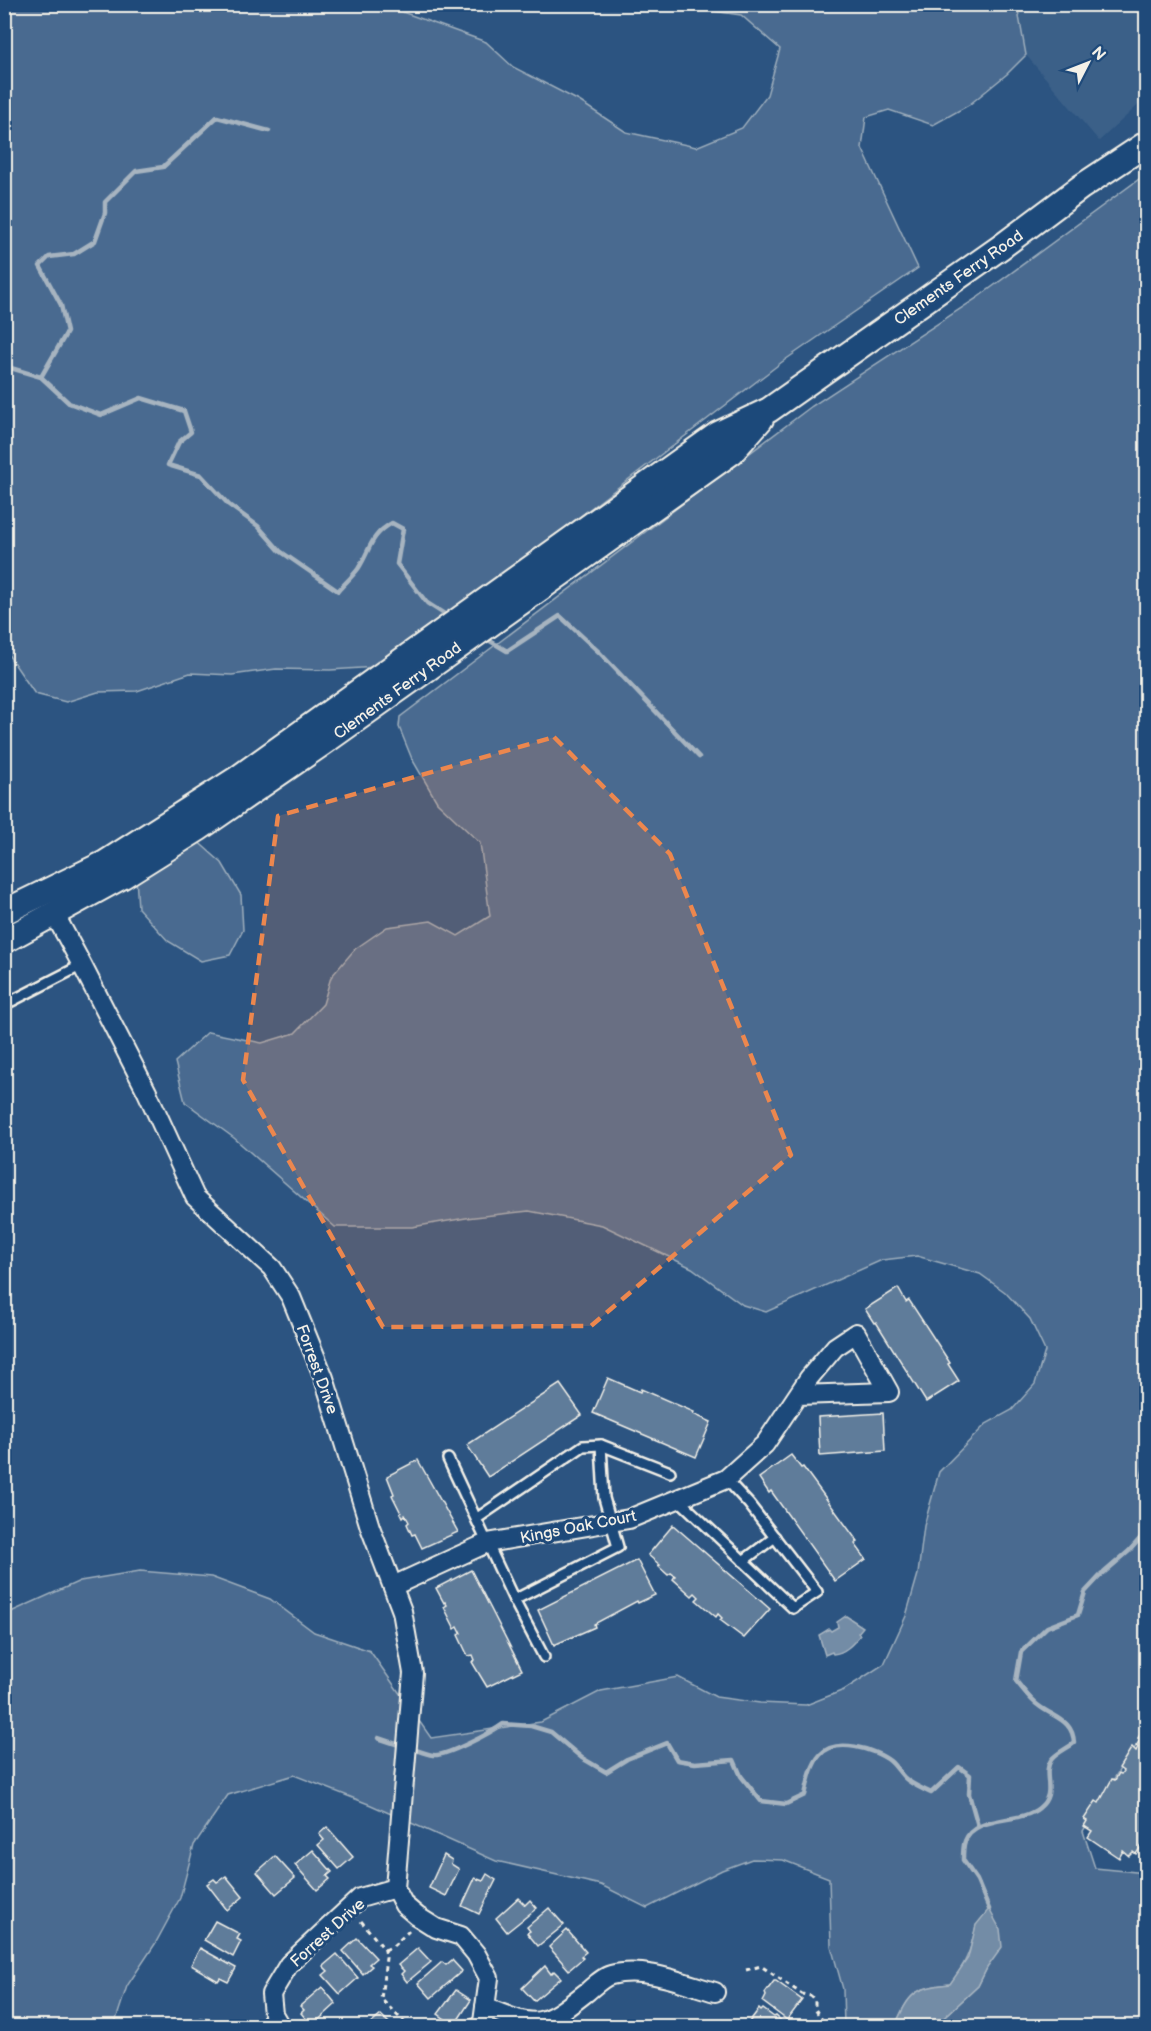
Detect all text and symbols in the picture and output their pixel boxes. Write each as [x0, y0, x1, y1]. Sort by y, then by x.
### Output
north arrow [1058, 33, 1118, 93]
text: N [1087, 43, 1109, 65]
street label: Clements Ferry Road [891, 227, 1027, 330]
street label: Clements Ferry Road [330, 639, 465, 744]
street label: Forrest Drive [292, 1322, 342, 1417]
street label: Kings Oak Court [519, 1507, 638, 1548]
street label: Forrest Drive [287, 1894, 370, 1972]

